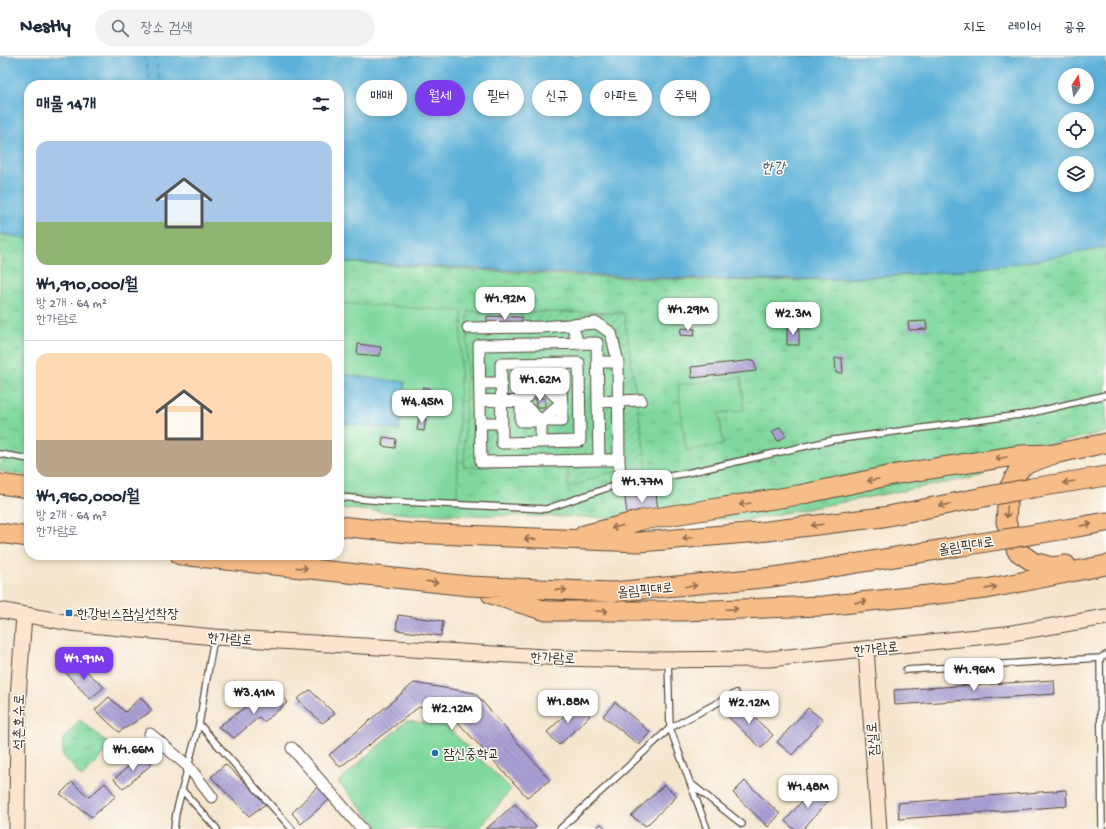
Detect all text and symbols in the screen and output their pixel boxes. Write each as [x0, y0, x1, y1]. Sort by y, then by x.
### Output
search box [95, 10, 375, 46]
text: Nestly [20, 16, 71, 39]
icon: search [109, 17, 131, 39]
text: 장소 검색 [141, 20, 192, 38]
text: 지도 [963, 20, 986, 37]
text: 레이어 [1008, 20, 1041, 37]
text: 공유 [1063, 20, 1086, 37]
north arrow [1058, 68, 1094, 104]
map controls [1058, 68, 1094, 192]
chip: 매매 [356, 80, 407, 116]
chip: 월세 [415, 80, 465, 116]
chip: 필터 [473, 80, 524, 116]
chip: 신규 [532, 80, 582, 116]
chip: 아파트 [590, 80, 652, 116]
chip: 주택 [660, 80, 710, 116]
icon: filters [310, 93, 332, 115]
text: 매물 14개 [36, 96, 96, 116]
button: locate [1058, 112, 1094, 148]
button: layers [1058, 156, 1094, 192]
water label: 한강 [761, 160, 787, 178]
icon: home [148, 167, 220, 239]
text: ₩1,910,000/월 [36, 276, 138, 296]
pin: ₩1.92M [472, 287, 538, 321]
text: ₩1.92M [485, 292, 525, 307]
text: 방 2개 · 64 m² [36, 297, 107, 312]
pin: ₩1.29M [655, 298, 721, 332]
pin: ₩2.3M [765, 302, 821, 336]
text: ₩1.29M [668, 303, 708, 318]
text: ₩2.3M [775, 307, 811, 322]
text: 한가람로 [36, 313, 78, 328]
pin: ₩1.62M [507, 368, 573, 402]
text: ₩1.62M [520, 373, 561, 388]
icon: home [148, 379, 220, 451]
pin: ₩4.45M [389, 390, 455, 424]
text: ₩4.45M [401, 395, 443, 410]
one-way arrow [995, 454, 1008, 462]
pin: ₩1.77M [609, 470, 675, 504]
text: ₩1.77M [621, 475, 663, 490]
one-way arrow [866, 476, 879, 484]
one-way arrow [1063, 478, 1076, 486]
text: ₩1,960,000/월 [36, 488, 140, 508]
one-way arrow [739, 500, 752, 508]
one-way arrow [939, 501, 952, 509]
one-way arrow [1003, 505, 1011, 518]
text: 방 2개 · 64 m² [36, 509, 107, 524]
one-way arrow [811, 521, 824, 529]
one-way arrow [1079, 521, 1092, 529]
one-way arrow [611, 523, 624, 531]
text: 한가람로 [36, 525, 78, 540]
one-way arrow [682, 535, 695, 542]
street label: 올림픽대로 [937, 535, 996, 560]
one-way arrow [524, 536, 537, 543]
one-way arrow [296, 564, 309, 572]
one-way arrow [425, 579, 438, 586]
street label: 올림픽대로 [616, 581, 674, 602]
one-way arrow [684, 582, 697, 589]
one-way arrow [984, 583, 997, 591]
one-way arrow [554, 586, 567, 594]
one-way arrow [855, 598, 868, 606]
one-way arrow [725, 605, 738, 613]
place label: 한강버스잠실선착장 [77, 607, 179, 624]
one-way arrow [595, 607, 608, 615]
marker: 한강버스잠실선착장 [64, 608, 74, 618]
street label: 한가람로 [207, 630, 253, 651]
street label: 한가람로 [853, 640, 900, 661]
pin: ₩1.91M [51, 647, 117, 681]
street label: 한가람로 [530, 650, 576, 669]
text: ₩1.91M [64, 652, 104, 667]
pin: ₩1.96M [941, 658, 1007, 692]
text: ₩1.96M [953, 663, 995, 678]
pin: ₩3.41M [221, 681, 287, 715]
text: ₩3.41M [234, 686, 274, 701]
pin: ₩1.88M [535, 690, 601, 724]
pin: ₩2.12M [716, 691, 782, 725]
street label: 석촌호수로 [12, 694, 29, 750]
text: ₩1.88M [547, 695, 589, 710]
text: ₩2.12M [729, 696, 769, 711]
pin: ₩2.12M [419, 697, 485, 731]
text: ₩2.12M [432, 702, 472, 717]
street label: 잠실로 [865, 721, 884, 756]
pin: ₩1.66M [100, 738, 166, 772]
text: ₩1.66M [112, 743, 154, 758]
place label: 잠신중학교 [443, 747, 499, 764]
marker: 잠신중학교 [430, 748, 440, 758]
pin: ₩1.48M [775, 775, 841, 809]
text: ₩1.48M [787, 780, 829, 795]

